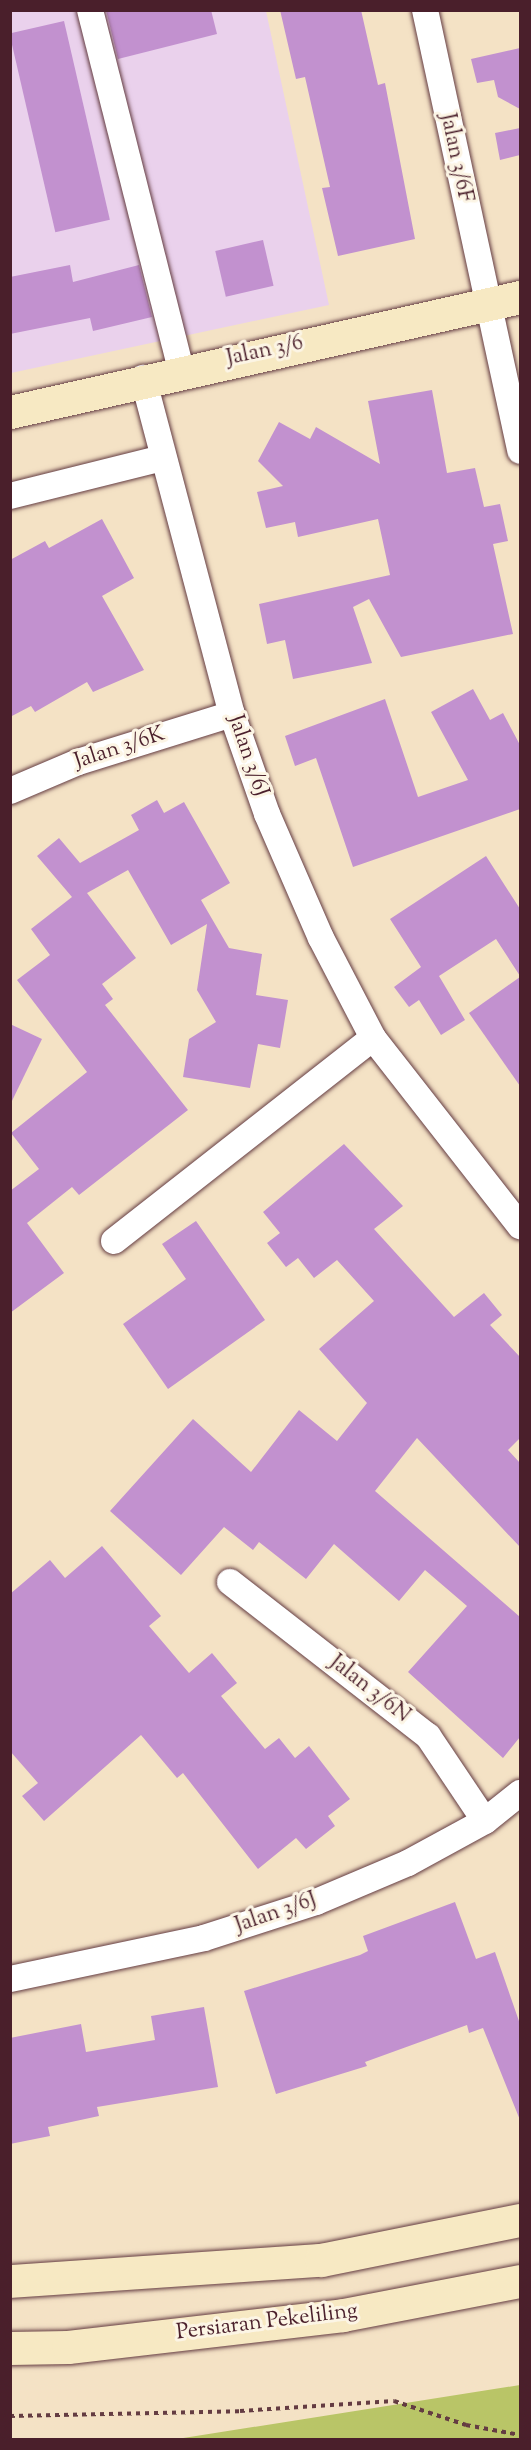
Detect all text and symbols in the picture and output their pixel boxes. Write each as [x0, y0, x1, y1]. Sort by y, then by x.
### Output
street label: Jalan 3/6F [433, 111, 477, 205]
street label: Jalan 3/6 [224, 331, 306, 373]
street label: Jalan 3/6J [221, 712, 273, 800]
street label: Jalan 3/6K [71, 722, 169, 776]
street label: Jalan 3/6N [323, 1650, 415, 1730]
street label: Jalan 3/6J [232, 1888, 320, 1940]
street label: Persiaran Pekeliling [175, 2299, 359, 2347]

